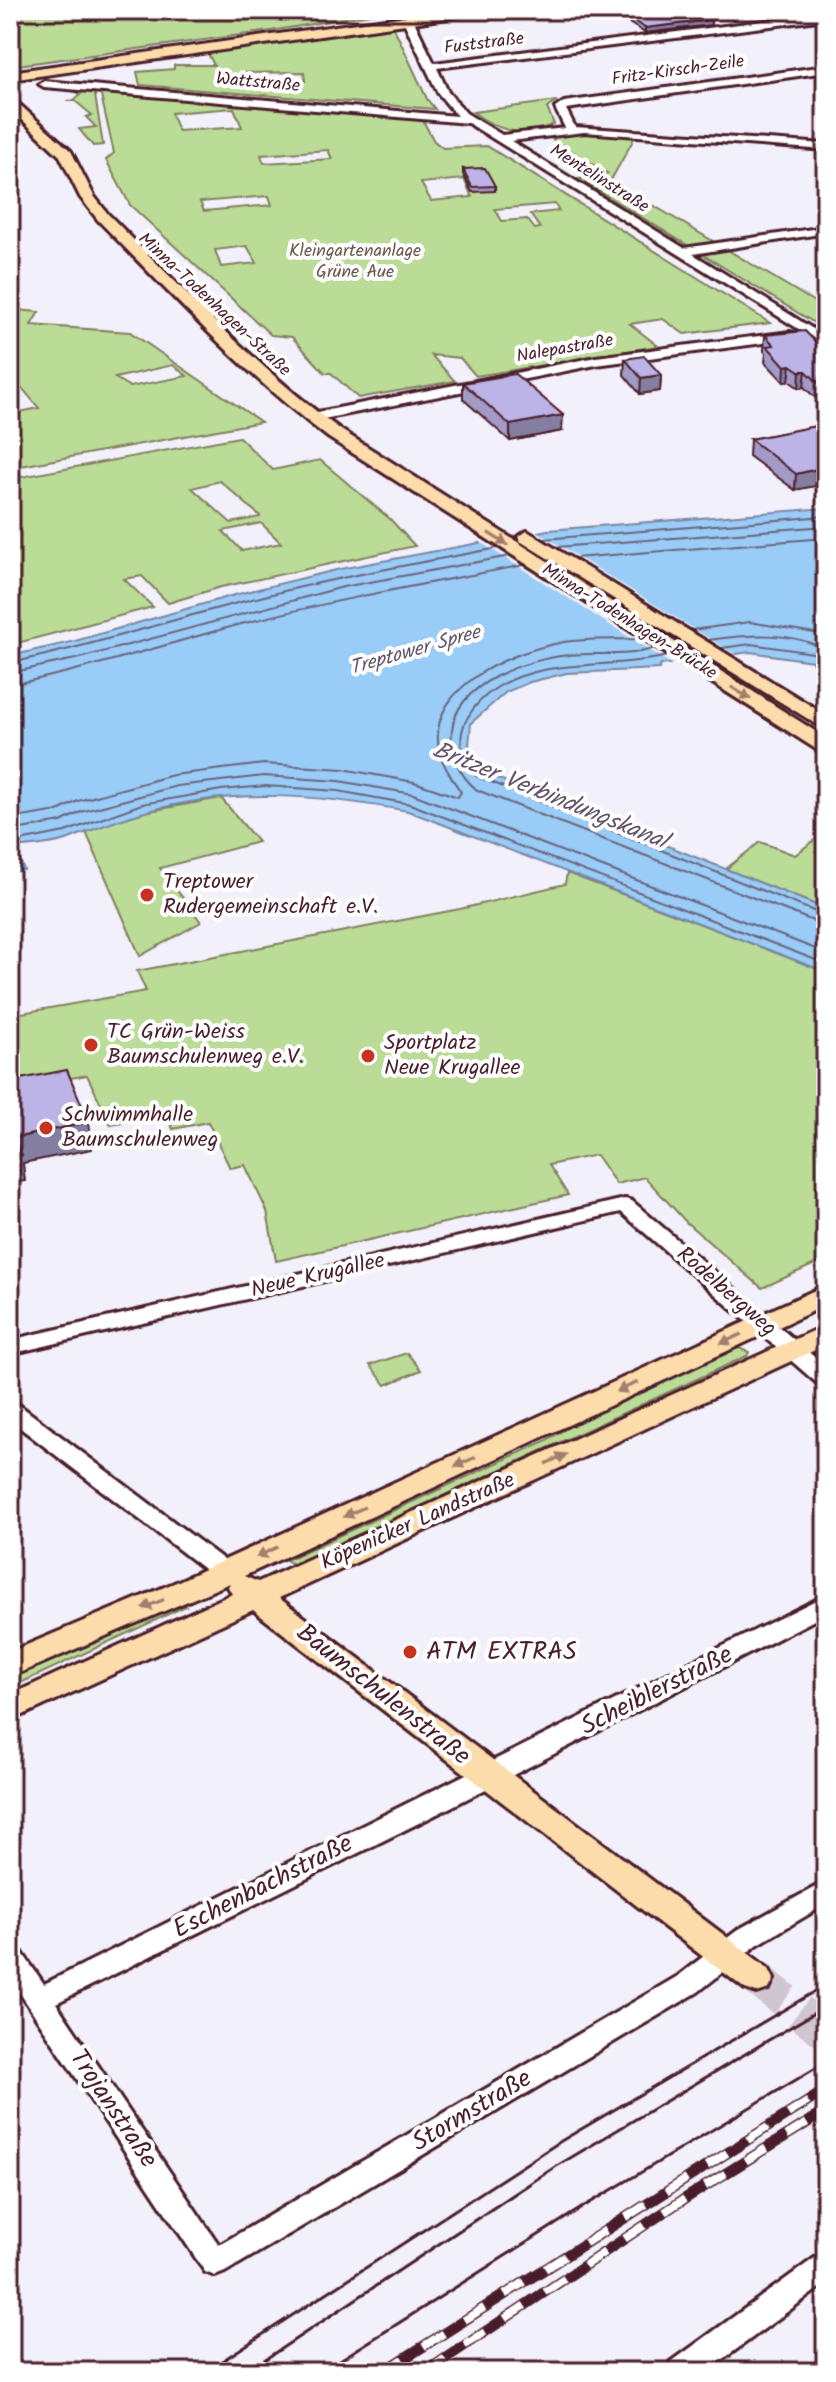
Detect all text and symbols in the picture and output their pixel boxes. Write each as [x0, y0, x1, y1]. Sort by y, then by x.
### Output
street label: Fuststraße [442, 25, 526, 63]
street label: Fritz-Kirsch-Zeile [610, 47, 746, 95]
street label: Wattstraße [215, 65, 301, 101]
street label: Mentelinstraße [543, 137, 655, 221]
street label: Minna-Todenhagen-Straße [131, 226, 297, 384]
park label: Kleingartenanlage Grüne Aue [289, 237, 421, 287]
street label: Nalepastraße [514, 326, 616, 372]
one-way arrow [487, 532, 509, 546]
street label: Minna-Todenhagen-Brücke [536, 556, 722, 688]
water label: Treptower Spree [346, 617, 486, 685]
one-way arrow [730, 686, 752, 700]
water label: Britzer Verbindungskanal [427, 731, 677, 862]
place label: Treptower Rudergemeinschaft e.V. [163, 865, 378, 925]
marker: Treptower Rudergemeinschaft e.V. [138, 886, 156, 904]
place label: TC Grün-Weiss Baumschulenweg e.V. [107, 1015, 304, 1075]
place label: Sportplatz Neue Krugallee [384, 1026, 520, 1086]
marker: TC Grün-Weiss Baumschulenweg e.V. [82, 1036, 100, 1054]
marker: Sportplatz Neue Krugallee [359, 1047, 377, 1065]
place label: Schwimmhalle Baumschulenweg [62, 1098, 218, 1158]
marker: Schwimmhalle Baumschulenweg [37, 1119, 55, 1137]
street label: Rodelbergweg [668, 1238, 784, 1346]
street label: Neue Krugallee [248, 1244, 388, 1308]
one-way arrow [719, 1332, 742, 1346]
one-way arrow [616, 1380, 639, 1394]
one-way arrow [544, 1452, 568, 1466]
one-way arrow [453, 1455, 477, 1469]
street label: Köpenicker Landstraße [315, 1463, 521, 1581]
one-way arrow [343, 1505, 366, 1519]
one-way arrow [255, 1545, 279, 1559]
one-way arrow [141, 1598, 165, 1611]
street label: Baumschulenstraße [287, 1613, 480, 1777]
place label: ATM EXTRAS [426, 1631, 577, 1673]
street label: Scheiblerstraße [573, 1634, 741, 1747]
marker: ATM EXTRAS [401, 1643, 419, 1661]
street label: Eschenbachstraße [165, 1823, 361, 1951]
street label: Trojanstraße [58, 2041, 169, 2177]
street label: Stormstraße [404, 2058, 540, 2163]

